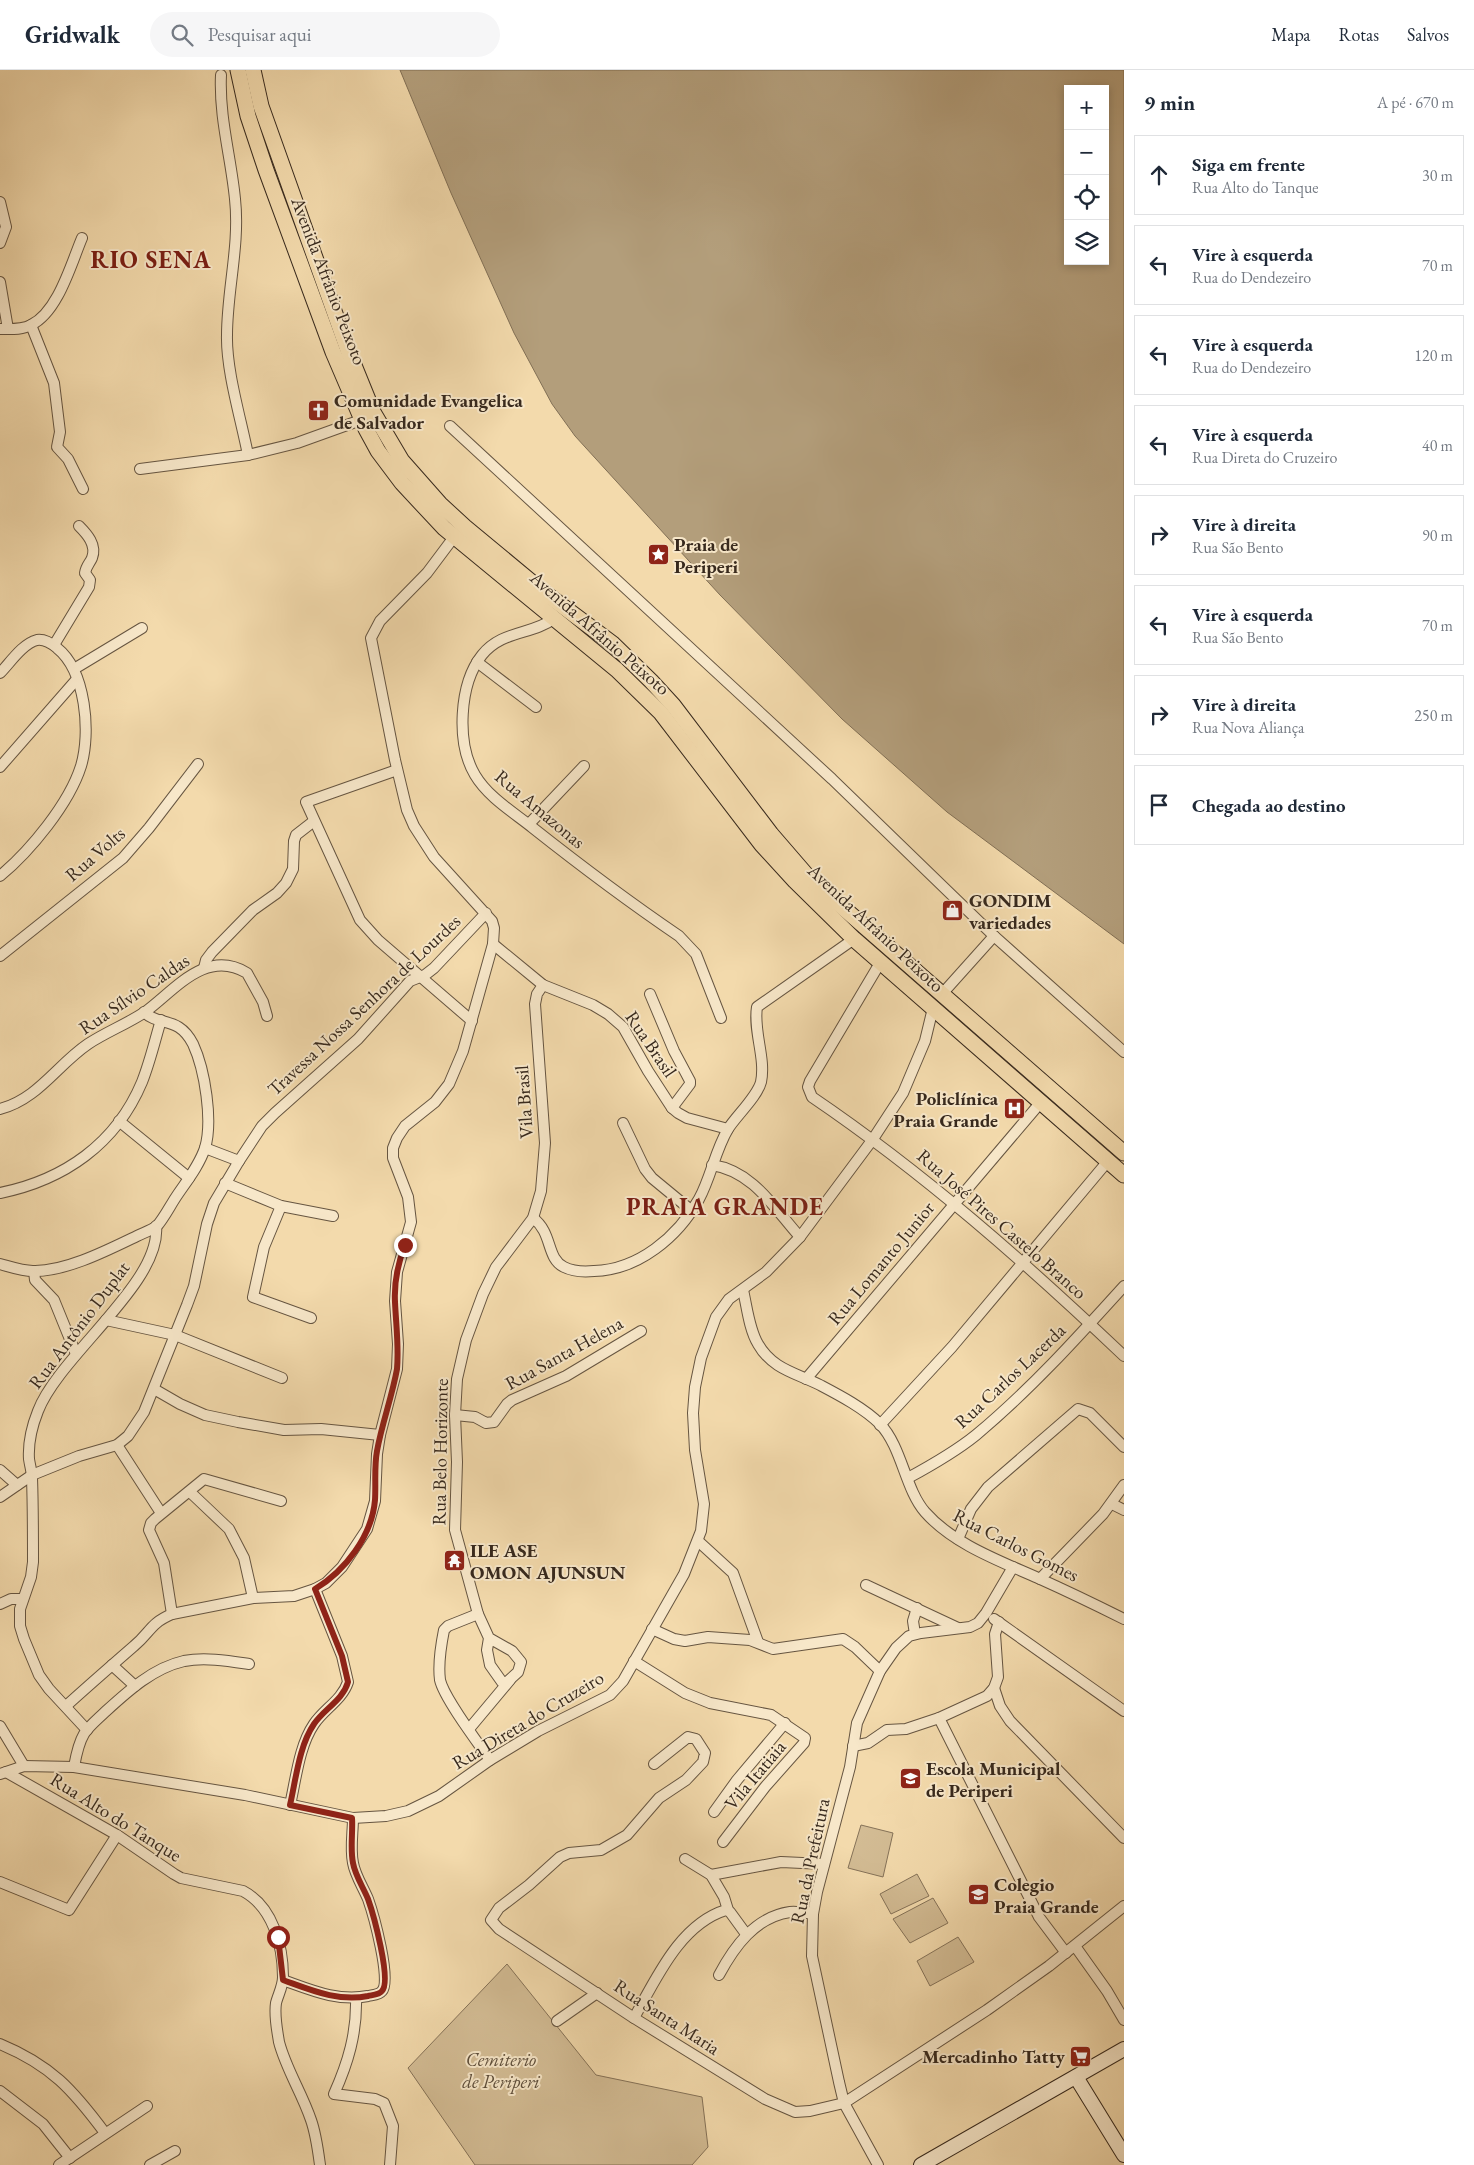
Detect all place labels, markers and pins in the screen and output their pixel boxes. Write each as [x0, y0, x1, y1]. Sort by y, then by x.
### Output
place label: Comunidade Evangelica de Salvador [334, 388, 524, 435]
church icon: Comunidade Evangelica de Salvador [306, 399, 330, 423]
place label: Praia de Periperi [674, 532, 739, 579]
place icon: Praia de Periperi [646, 543, 670, 567]
place label: GONDIM variedades [969, 888, 1051, 935]
shop icon: GONDIM variedades [941, 899, 965, 923]
place label: Policlínica Praia Grande [893, 1086, 999, 1133]
hospital icon: Policlínica Praia Grande [1002, 1097, 1026, 1121]
place label: ILE ASE OMON AJUNSUN [470, 1538, 626, 1585]
temple icon: ILE ASE OMON AJUNSUN [442, 1549, 466, 1573]
place label: Escola Municipal de Periperi [926, 1756, 1061, 1803]
school or university icon: Escola Municipal de Periperi [898, 1767, 922, 1791]
place label: Colegio Praia Grande [994, 1872, 1099, 1919]
school or university icon: Colegio Praia Grande [966, 1883, 990, 1907]
place label: Mercadinho Tatty [922, 2044, 1066, 2069]
supermarket icon: Mercadinho Tatty [1069, 2044, 1093, 2068]

